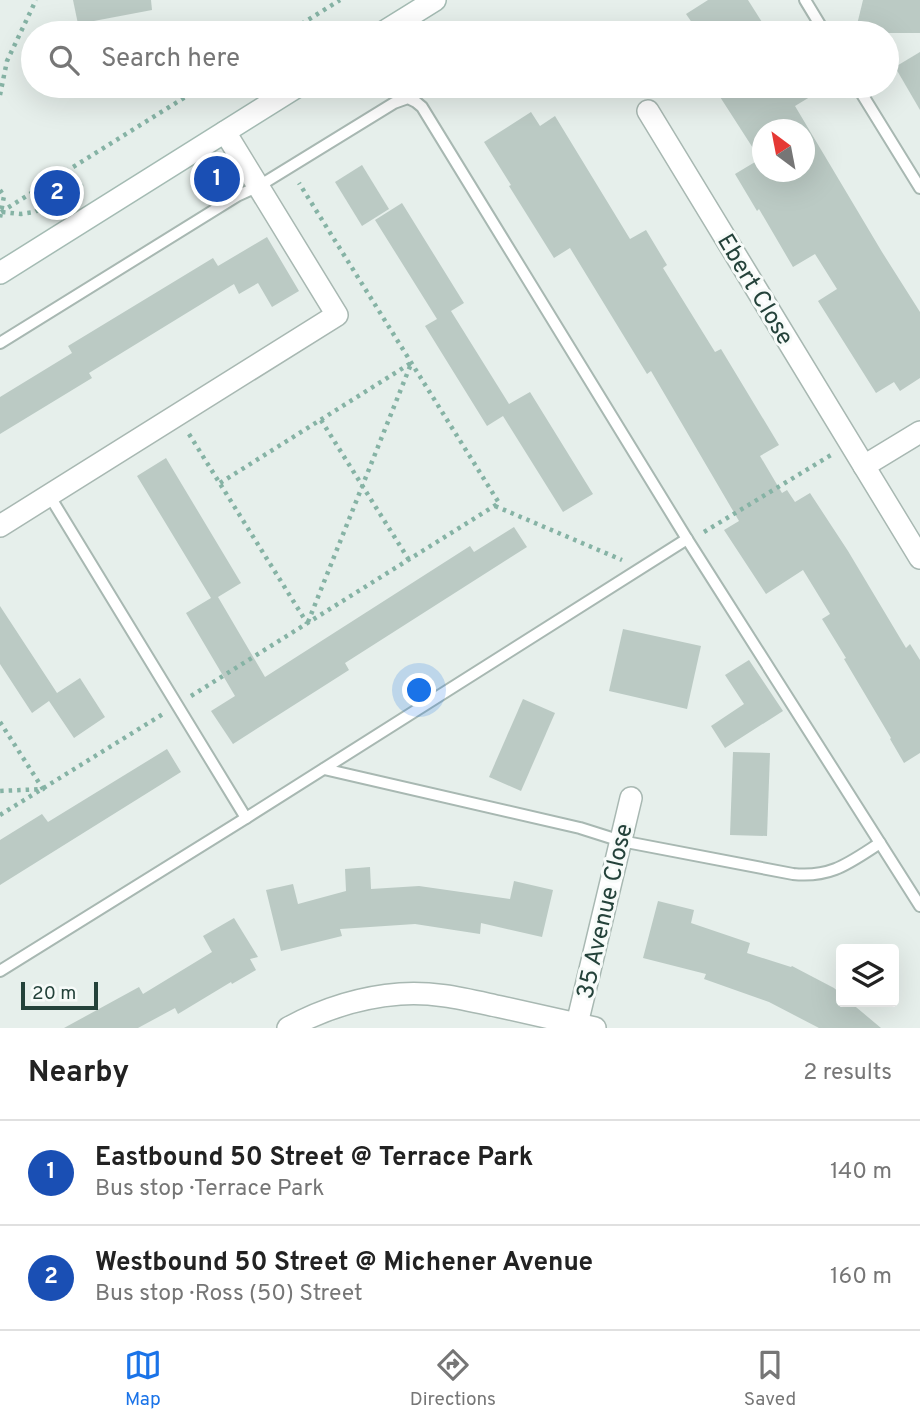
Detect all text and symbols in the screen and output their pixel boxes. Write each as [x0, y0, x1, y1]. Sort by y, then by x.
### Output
search box [21, 21, 899, 98]
icon: search [45, 41, 83, 79]
text: Search here [101, 43, 240, 76]
north arrow [752, 119, 815, 182]
pin: 1 [194, 153, 240, 205]
pin: 2 [34, 167, 80, 219]
street label: Ebert Close [709, 229, 799, 351]
your location [402, 673, 436, 707]
street label: 35 Avenue Close [571, 821, 641, 1002]
map controls [836, 944, 899, 1007]
button: layers [836, 944, 899, 1007]
scale bar [21, 979, 98, 1011]
text: 20 m [32, 982, 76, 1006]
text: Nearby [28, 1055, 129, 1092]
text: 2 results [803, 1059, 892, 1088]
text: Eastbound 50 Street @ Terrace Park [95, 1142, 533, 1175]
text: 1 [46, 1158, 56, 1187]
text: 140 m [830, 1158, 892, 1187]
text: Bus stop · Terrace Park [95, 1175, 325, 1204]
text: Westbound 50 Street @ Michener Avenue [95, 1247, 593, 1280]
text: 2 [44, 1263, 58, 1292]
text: 160 m [830, 1263, 892, 1292]
text: Bus stop · Ross (50) Street [95, 1280, 363, 1309]
tab: Map [124, 1346, 162, 1412]
tab: Directions [410, 1346, 496, 1412]
tab: Saved [744, 1346, 796, 1412]

